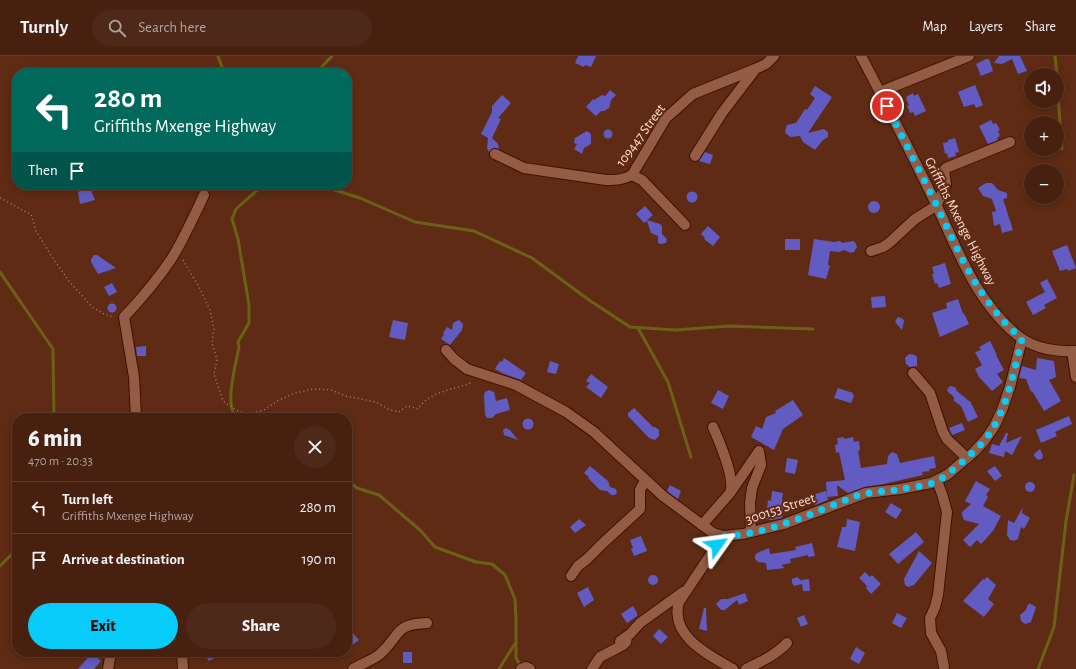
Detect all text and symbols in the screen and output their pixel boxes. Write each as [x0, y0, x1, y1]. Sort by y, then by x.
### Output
search box [92, 10, 372, 46]
icon: search [106, 17, 128, 39]
text: Turnly [20, 18, 68, 37]
text: Search here [138, 20, 206, 35]
text: Map [922, 20, 947, 34]
text: Layers [969, 20, 1003, 34]
text: Share [1025, 20, 1056, 34]
map controls [1024, 68, 1064, 204]
button: sound [1024, 68, 1064, 108]
icon: left [28, 84, 80, 136]
text: 280 m [94, 85, 162, 113]
pin [870, 89, 904, 123]
icon: arrive [876, 95, 898, 117]
street label: 109447 Street [614, 101, 668, 169]
button: + [1024, 116, 1064, 156]
text: Griffiths Mxenge Highway [94, 118, 276, 136]
street label: Griffiths Mxenge Highway [922, 155, 999, 288]
icon: arrive [66, 160, 88, 182]
text: Then [28, 163, 58, 178]
button: − [1024, 164, 1064, 204]
button: close [294, 426, 336, 468]
text: 6 min [28, 427, 82, 451]
text: 470 m · 20:33 [28, 455, 93, 468]
street label: 300153 Street [744, 491, 817, 527]
text: Turn left [62, 492, 113, 507]
icon: left [28, 497, 50, 519]
text: 280 m [300, 500, 336, 515]
text: Griffiths Mxenge Highway [62, 510, 194, 523]
position arrow [696, 524, 738, 566]
icon: arrive [28, 549, 50, 571]
text: Arrive at destination [62, 552, 185, 567]
text: 190 m [301, 552, 336, 567]
button: Exit [28, 603, 178, 649]
button: Share [186, 603, 336, 649]

